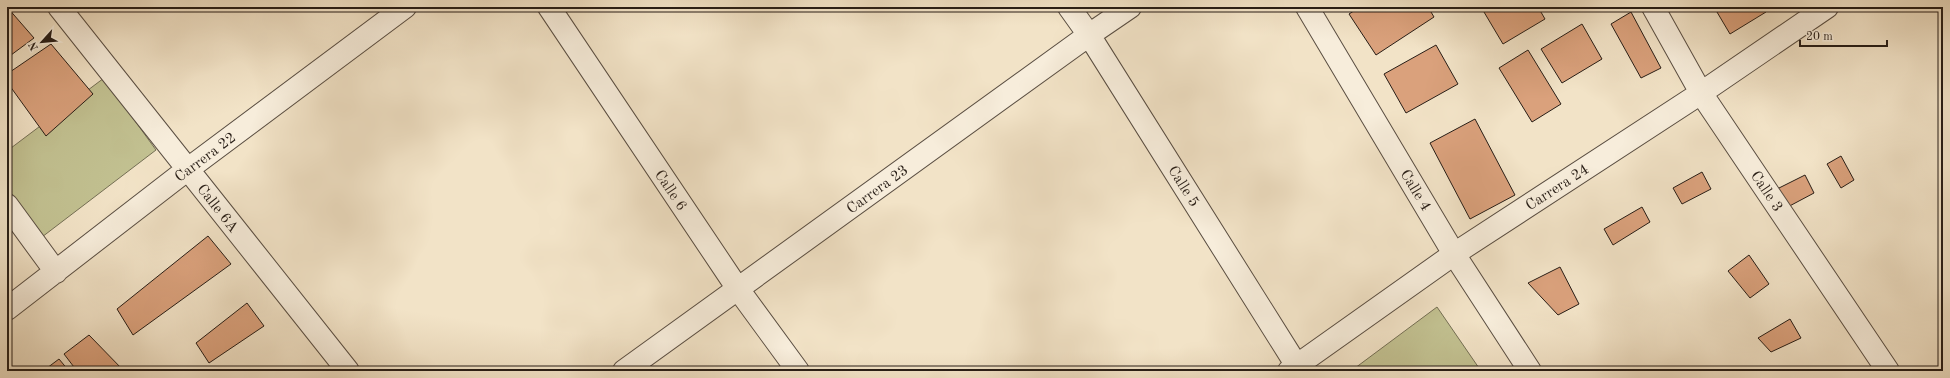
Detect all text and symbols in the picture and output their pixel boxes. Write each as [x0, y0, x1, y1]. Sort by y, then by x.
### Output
north arrow [22, 22, 62, 62]
scale bar [1800, 22, 1887, 48]
text: 20 m [1806, 31, 1833, 43]
text: N [27, 39, 41, 52]
street label: Carrera 22 [173, 131, 239, 186]
street label: Carrera 24 [1524, 162, 1592, 214]
street label: Carrera 23 [844, 163, 911, 217]
street label: Calle 5 [1164, 164, 1201, 210]
street label: Calle 4 [1397, 167, 1433, 214]
street label: Calle 6 [651, 168, 689, 214]
street label: Calle 3 [1747, 169, 1785, 215]
street label: Calle 6A [193, 182, 241, 236]

